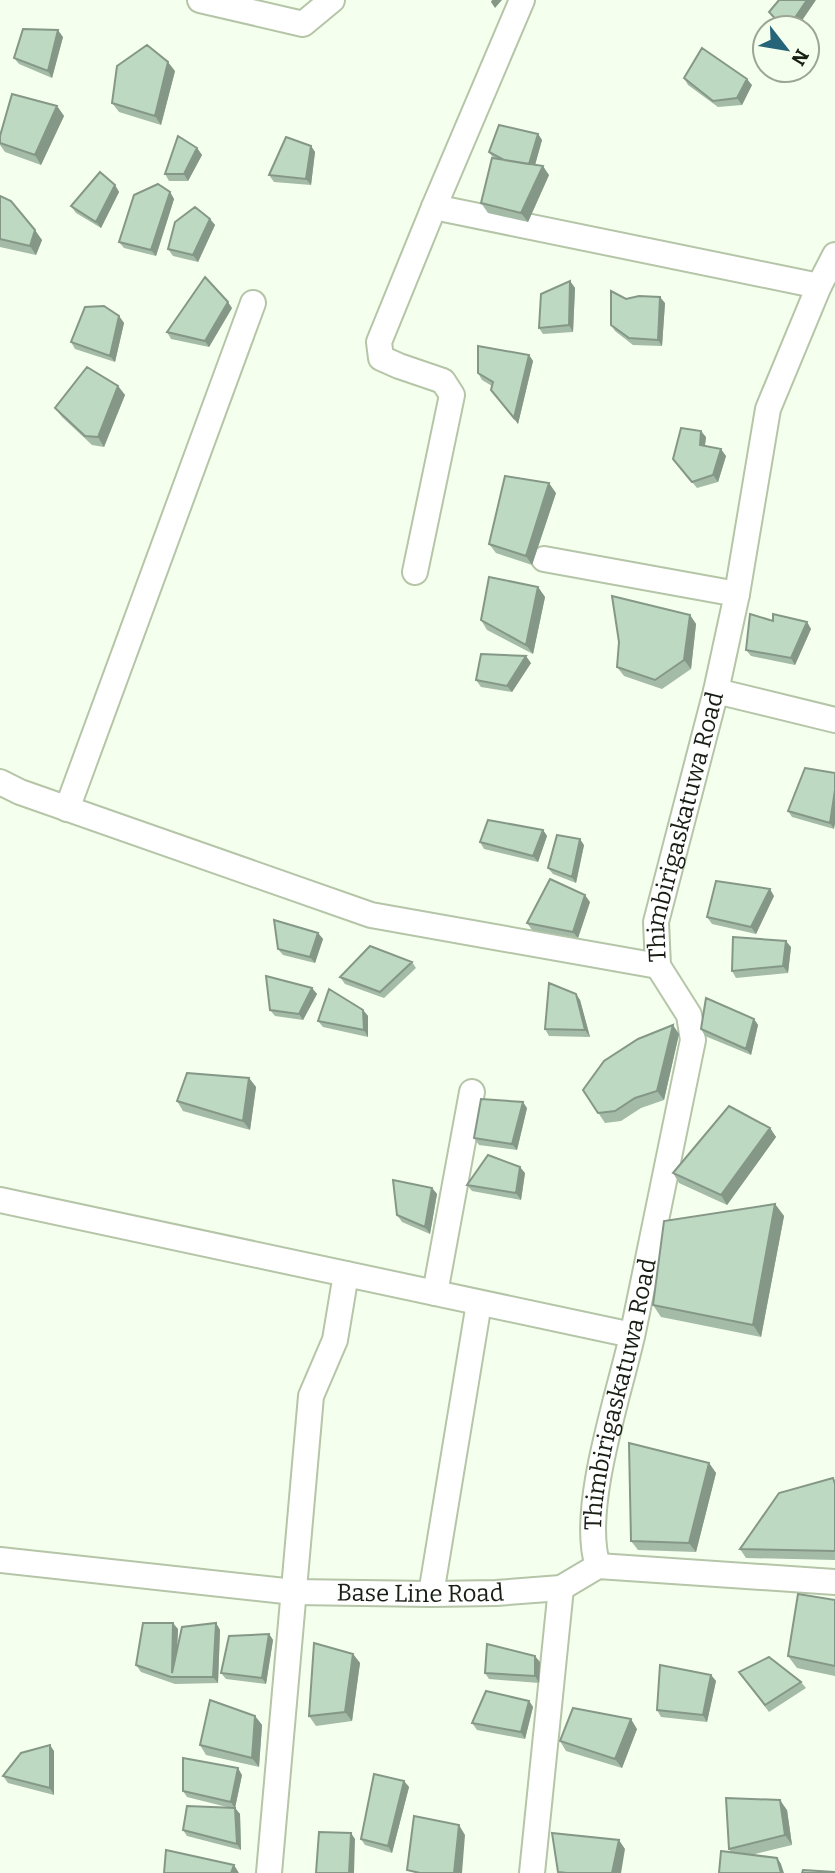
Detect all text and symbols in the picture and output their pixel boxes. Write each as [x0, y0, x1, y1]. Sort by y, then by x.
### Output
north arrow [751, 14, 821, 84]
text: N [786, 45, 814, 70]
street label: Thimbirigaskatuwa Road [641, 689, 729, 963]
street label: Thimbirigaskatuwa Road [579, 1256, 662, 1531]
street label: Base Line Road [336, 1578, 505, 1608]

